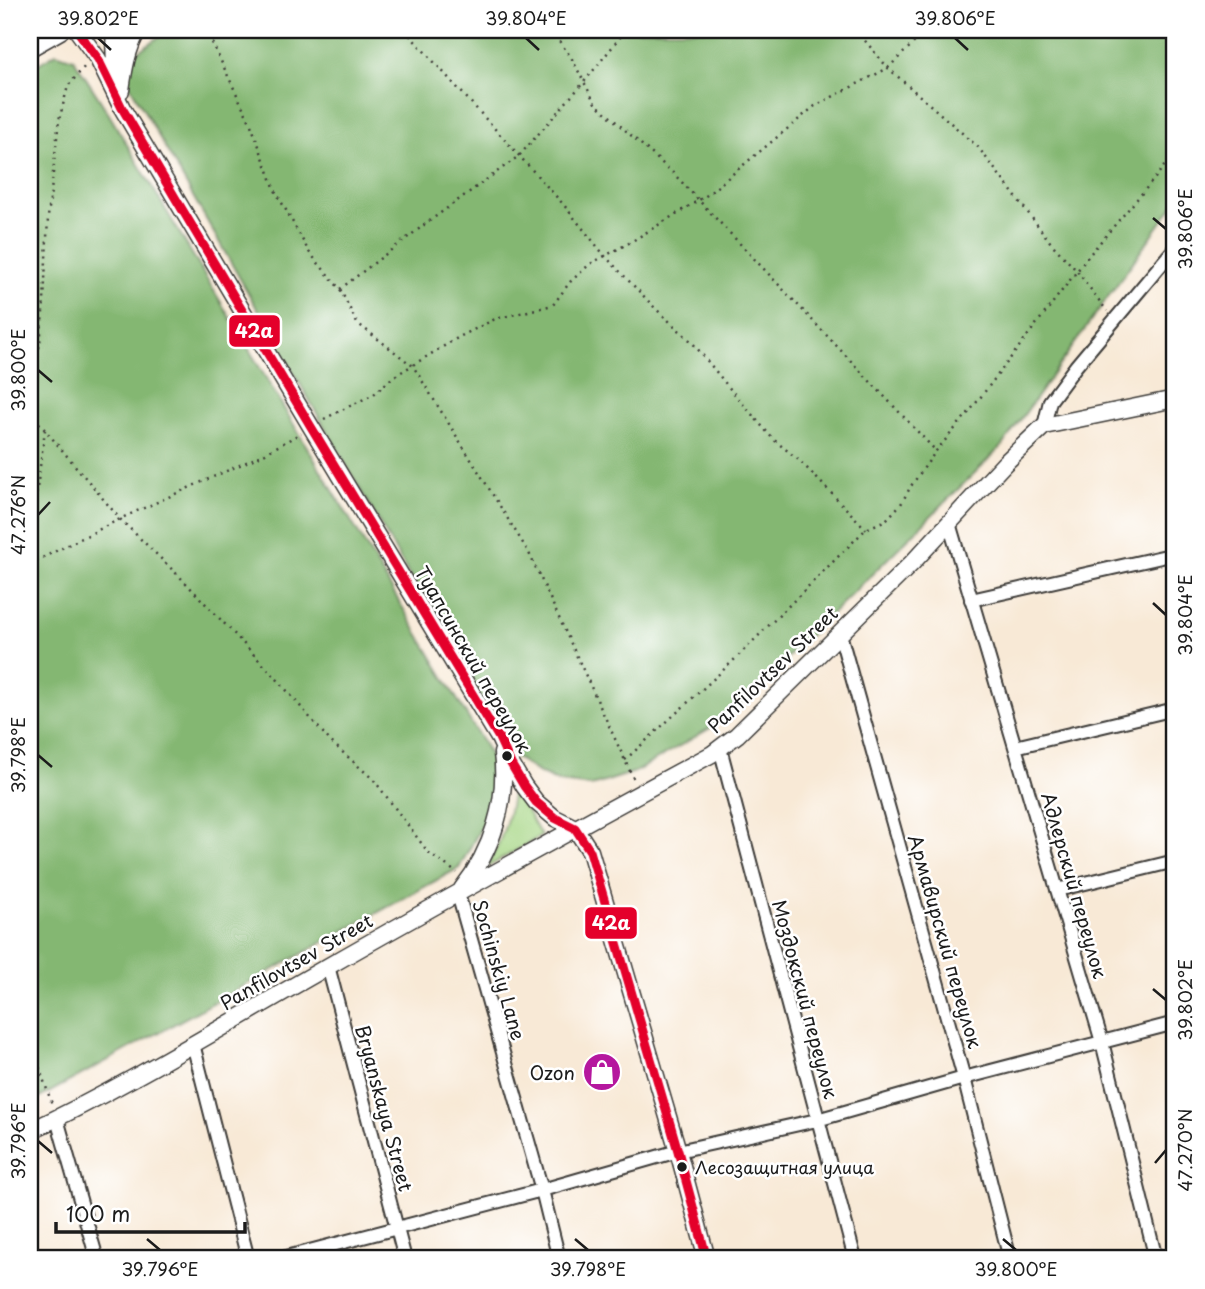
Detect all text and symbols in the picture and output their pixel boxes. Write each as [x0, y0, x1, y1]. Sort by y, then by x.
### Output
text: 39.802°E [57, 4, 139, 31]
text: 39.804°E [485, 4, 567, 31]
text: 39.806°E [914, 4, 996, 31]
text: 39.806°E [1171, 188, 1198, 270]
line badge: 42a [228, 314, 281, 348]
text: 42a [235, 316, 273, 344]
text: 39.800°E [4, 328, 31, 412]
text: 47.276°N [4, 475, 31, 555]
street label: Туапсинский переулок [409, 560, 539, 758]
text: 39.804°E [1171, 574, 1198, 656]
street label: Panfilovtsev Street [700, 599, 844, 739]
text: 39.798°E [4, 717, 31, 793]
unlabelled marker [500, 749, 514, 763]
street label: Адлерский переулок [1035, 789, 1115, 982]
street label: Армавирский переулок [902, 831, 990, 1052]
street label: Моздокский переулок [766, 896, 846, 1102]
street label: Sochinskiy Lane [467, 897, 533, 1043]
street label: Panfilovtsev Street [215, 906, 377, 1016]
line badge: 42a [584, 906, 638, 940]
text: 42a [592, 908, 630, 936]
text: 39.802°E [1171, 959, 1198, 1041]
street label: Bryanskaya Street [349, 1022, 421, 1195]
shop icon: Ozon [581, 1051, 623, 1093]
place label: Ozon [530, 1058, 575, 1086]
text: 39.796°E [4, 1102, 31, 1180]
text: 47.270°N [1171, 1108, 1198, 1192]
place label: Лесозащитная улица [695, 1154, 874, 1180]
marker: Лесозащитная улица [675, 1160, 689, 1174]
scale bar [56, 1191, 245, 1235]
text: 100 m [66, 1197, 130, 1229]
text: 39.796°E [121, 1255, 199, 1282]
text: 39.798°E [550, 1255, 626, 1282]
text: 39.800°E [974, 1255, 1058, 1282]

